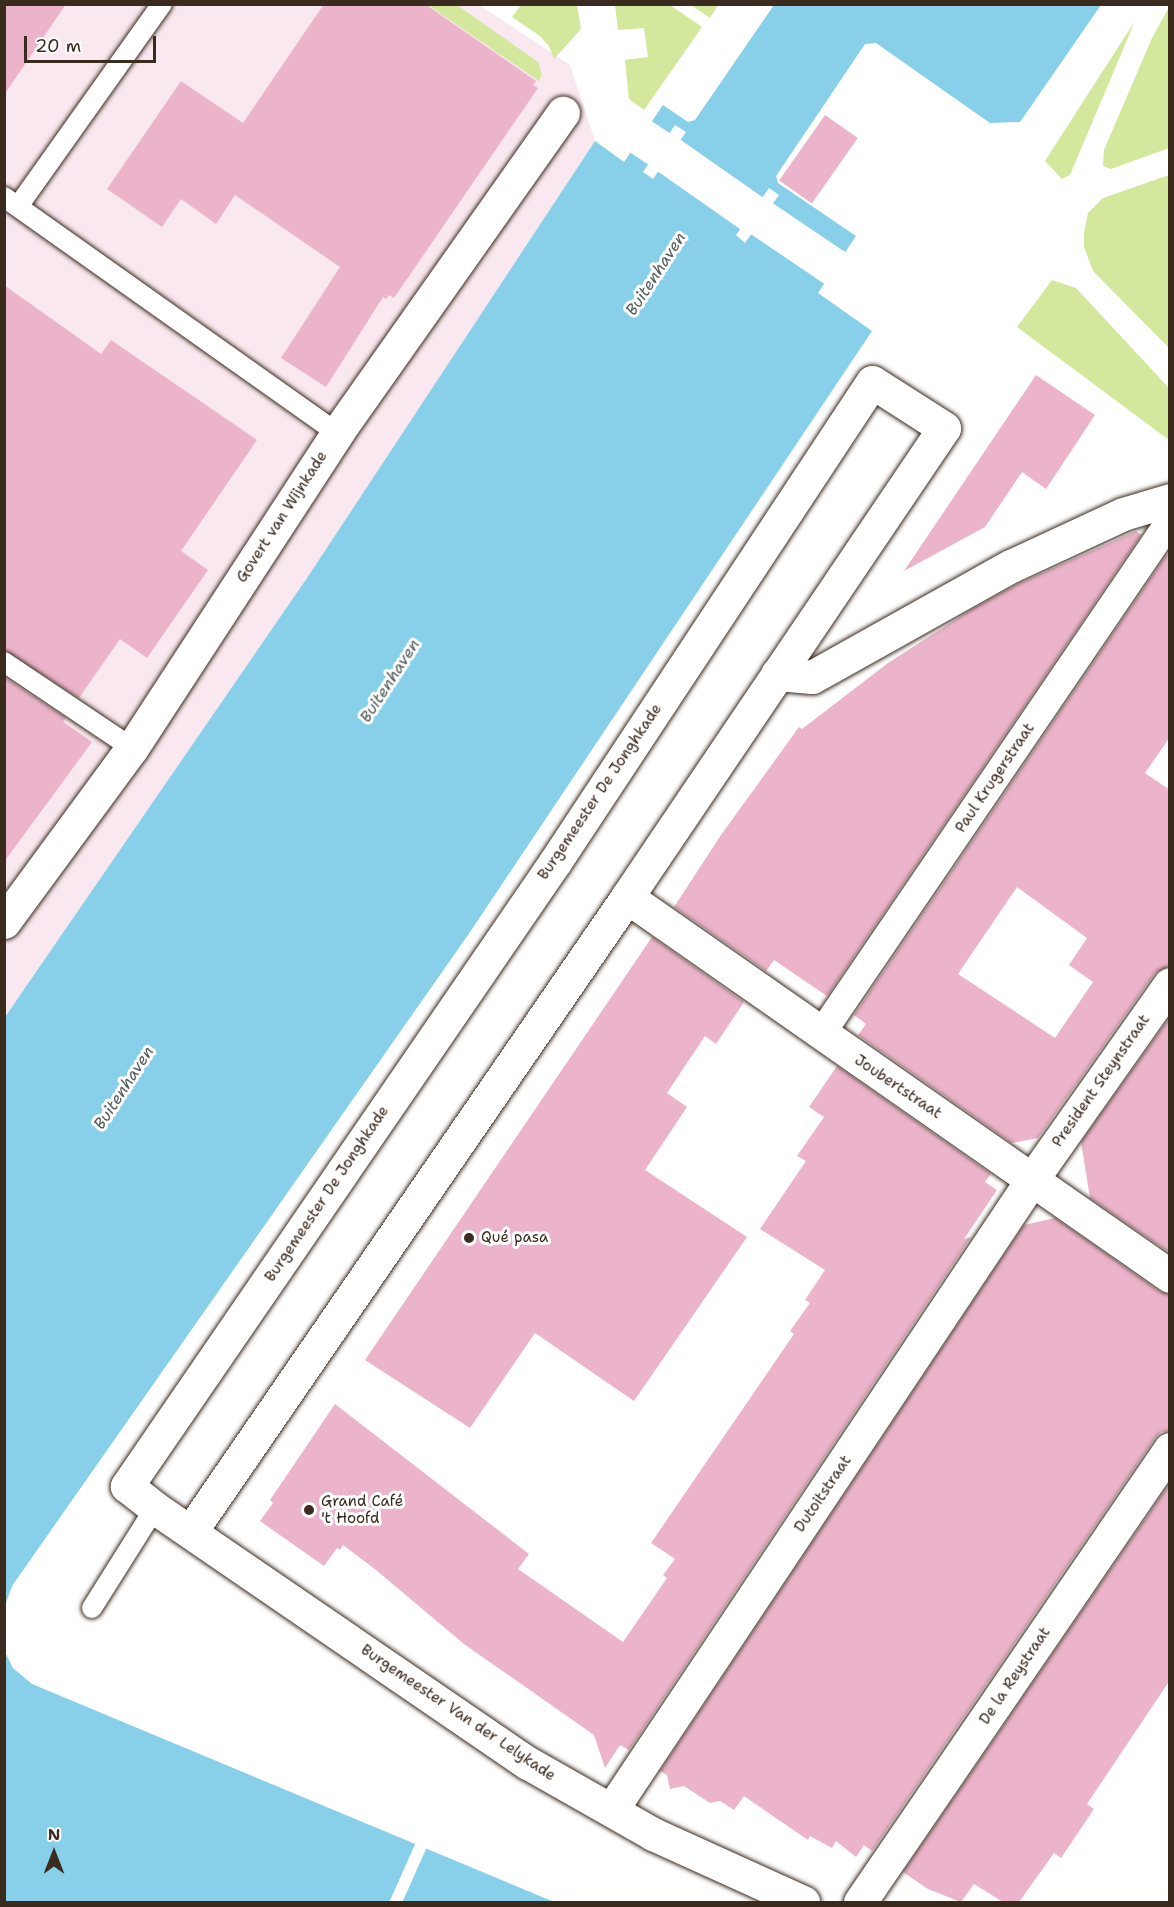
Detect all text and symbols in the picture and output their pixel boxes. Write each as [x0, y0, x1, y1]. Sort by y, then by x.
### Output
scale bar [27, 24, 159, 62]
text: 20 m [35, 34, 81, 58]
water label: Buitenhaven [622, 229, 690, 319]
street label: Govert van Wijnkade [233, 448, 331, 586]
water label: Buitenhaven [356, 636, 424, 726]
street label: Burgemeester De Jonghkade [534, 701, 666, 883]
street label: Paul Krugerstraat [952, 720, 1038, 836]
street label: President Steynstraat [1048, 1011, 1154, 1151]
water label: Buitenhaven [90, 1043, 158, 1133]
street label: Joubertstraat [851, 1051, 945, 1123]
street label: Burgemeester De Jonghkade [261, 1103, 393, 1285]
place label: Qué pasa [481, 1229, 548, 1247]
marker: Qué pasa [462, 1231, 476, 1245]
street label: Dutoitstraat [791, 1452, 855, 1536]
place label: Grand Café 't Hoofd [321, 1492, 403, 1527]
marker: Grand Café 't Hoofd [302, 1503, 316, 1517]
street label: De la Reystraat [976, 1624, 1054, 1728]
street label: Burgemeester Van der Lelykade [357, 1641, 559, 1785]
north arrow [24, 1823, 84, 1883]
text: N [48, 1824, 60, 1845]

